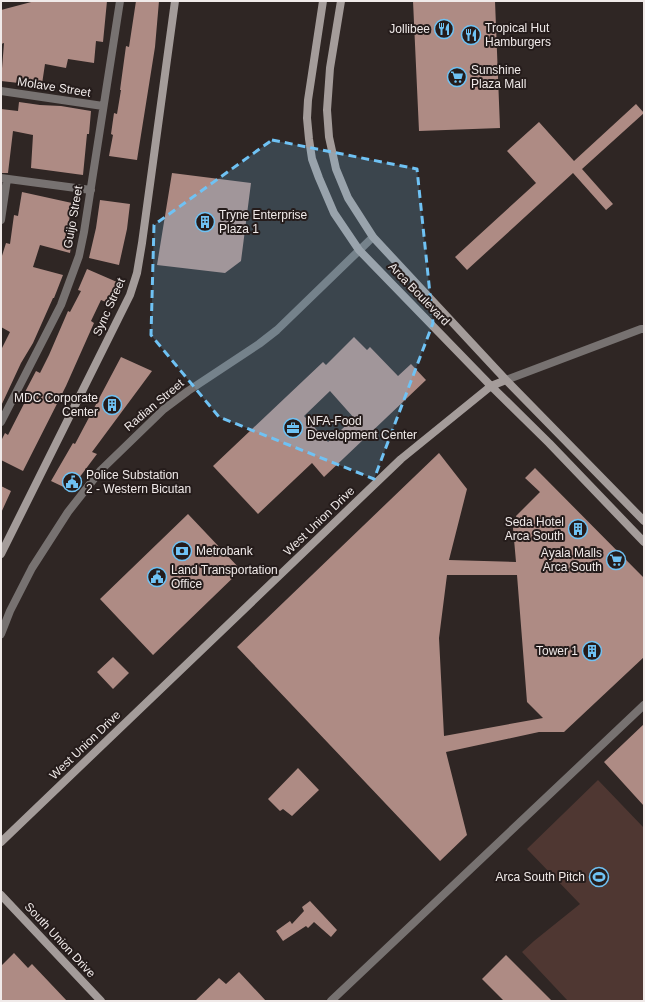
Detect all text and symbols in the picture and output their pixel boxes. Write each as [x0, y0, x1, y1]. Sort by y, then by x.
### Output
restaurant icon: Jollibee [433, 18, 455, 40]
place label: Tropical Hut Hamburgers [485, 21, 551, 49]
place label: Jollibee [389, 22, 430, 36]
restaurant icon: Tropical Hut Hamburgers [460, 24, 482, 46]
place label: Sunshine Plaza Mall [471, 63, 526, 91]
supermarket icon: Sunshine Plaza Mall [446, 66, 468, 88]
street label: Molave Street [16, 74, 92, 100]
street label: Guijo Street [61, 184, 86, 249]
place label: Tryne Enterprise Plaza 1 [219, 208, 308, 236]
building icon: Tryne Enterprise Plaza 1 [194, 211, 216, 233]
street label: Arca Boulevard [385, 260, 453, 328]
street label: Sync Street [90, 275, 128, 338]
street label: Radian Street [121, 376, 187, 434]
place label: MDC Corporate Center [14, 391, 98, 419]
building icon: MDC Corporate Center [101, 394, 123, 416]
place label: NFA-Food Development Center [307, 414, 417, 442]
office icon: NFA-Food Development Center [282, 417, 304, 439]
place label: Police Substation 2 - Western Bicutan [86, 468, 191, 496]
public building icon: Police Substation 2 - Western Bicutan [61, 471, 83, 493]
street label: West Union Drive [281, 483, 358, 558]
place label: Seda Hotel Arca South [505, 515, 564, 543]
building icon: Seda Hotel Arca South [567, 518, 589, 540]
bank icon: Metrobank [171, 540, 193, 562]
place label: Metrobank [196, 544, 254, 558]
place label: Ayala Malls Arca South [541, 546, 602, 574]
supermarket icon: Ayala Malls Arca South [605, 549, 627, 571]
place label: Land Transportation Office [171, 563, 278, 591]
public building icon: Land Transportation Office [146, 566, 168, 588]
building icon: Tower 1 [581, 640, 603, 662]
place label: Tower 1 [536, 644, 578, 658]
street label: West Union Drive [47, 707, 124, 782]
sports icon: Arca South Pitch [588, 866, 610, 888]
place label: Arca South Pitch [496, 870, 585, 884]
street label: South Union Drive [22, 900, 99, 981]

